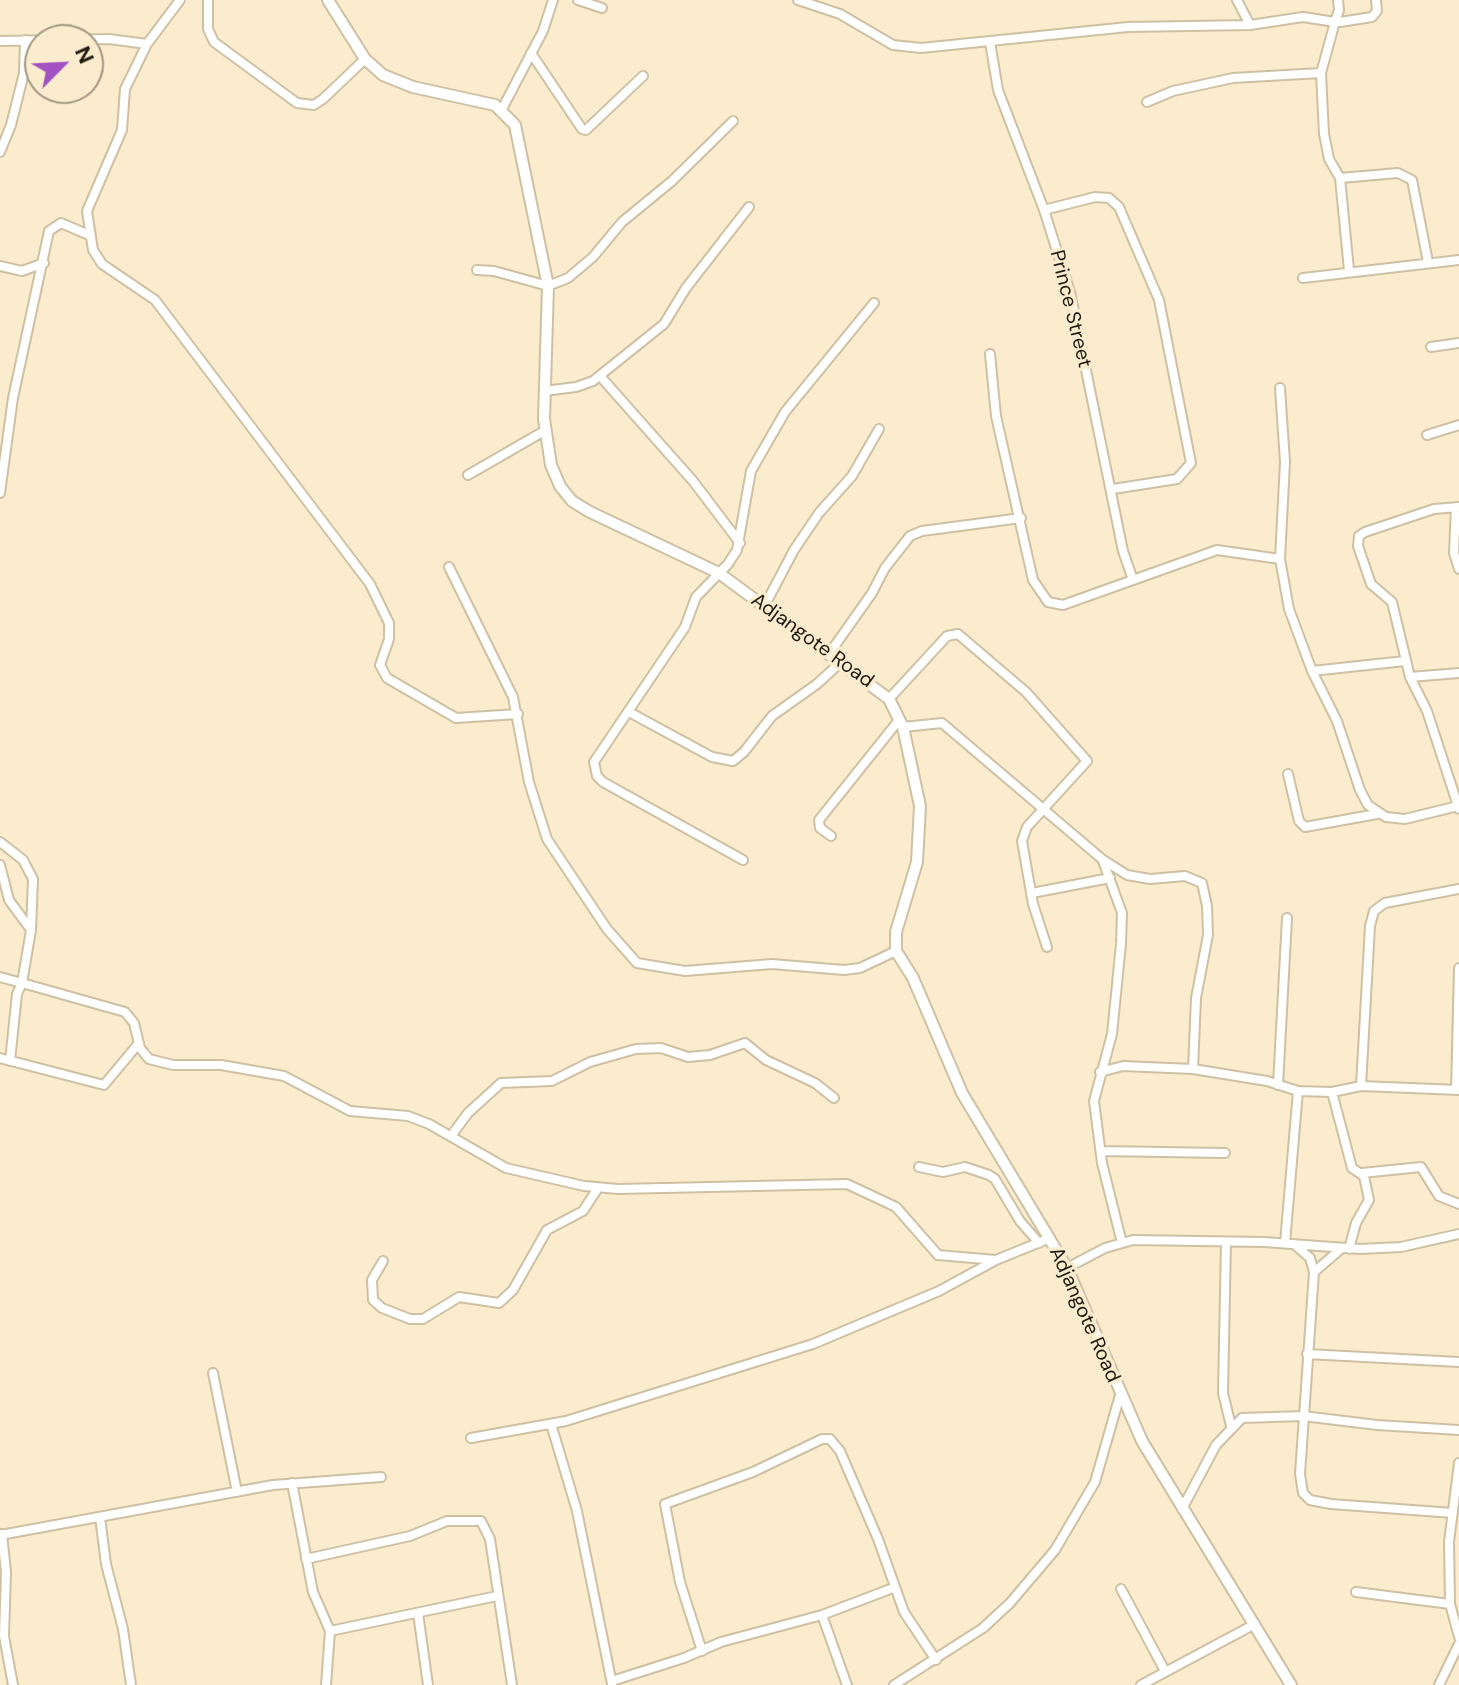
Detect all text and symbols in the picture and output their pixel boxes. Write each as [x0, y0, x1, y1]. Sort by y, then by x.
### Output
north arrow [24, 24, 104, 104]
text: N [68, 42, 101, 68]
street label: Prince Street [1044, 248, 1096, 370]
street label: Adjangote Road [746, 589, 878, 693]
street label: Adjangote Road [1043, 1244, 1125, 1386]

